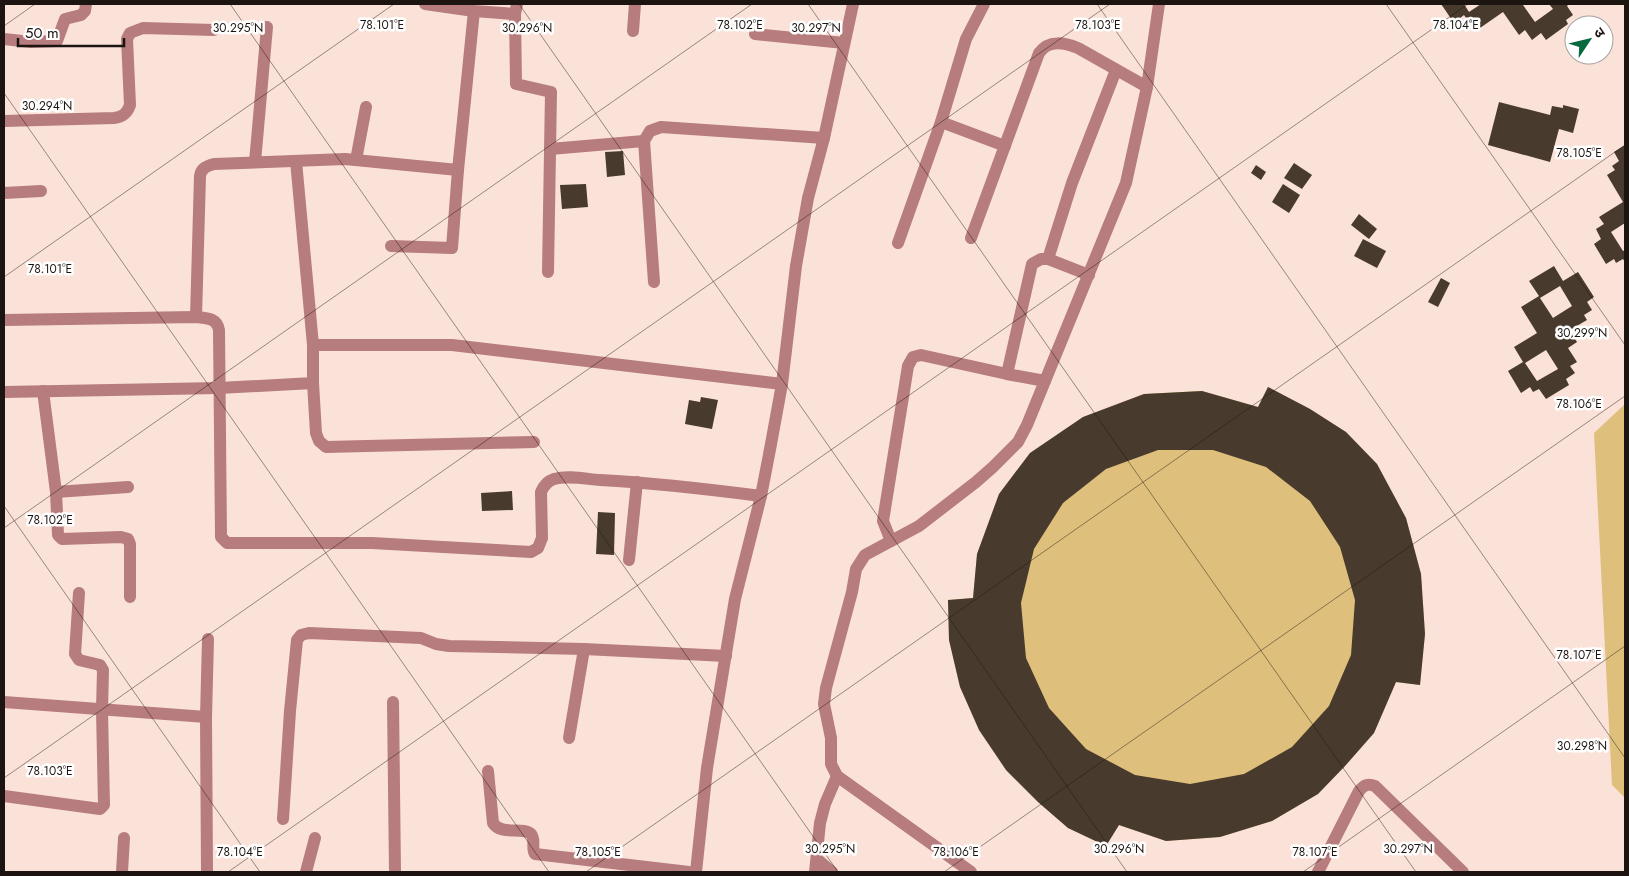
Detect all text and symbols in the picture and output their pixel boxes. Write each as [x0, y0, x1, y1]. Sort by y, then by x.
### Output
scale bar [18, 15, 124, 47]
north arrow [1564, 15, 1614, 65]
text: 78.101°E [360, 16, 404, 34]
text: 78.102°E [717, 16, 763, 34]
text: 78.103°E [1075, 16, 1121, 34]
text: 78.104°E [1433, 16, 1479, 34]
text: 30.295°N [213, 19, 263, 37]
text: 30.296°N [502, 19, 552, 37]
text: 30.297°N [791, 19, 841, 37]
text: 50 m [25, 22, 59, 44]
text: उ [1589, 23, 1611, 42]
text: 30.294°N [22, 97, 72, 115]
text: 78.105°E [1556, 144, 1602, 162]
text: 78.101°E [28, 260, 72, 278]
text: 30.299°N [1557, 324, 1607, 342]
text: 78.106°E [1556, 395, 1602, 413]
text: 78.102°E [27, 511, 73, 529]
text: 78.107°E [1556, 646, 1602, 664]
text: 30.298°N [1557, 737, 1607, 755]
text: 78.103°E [27, 762, 73, 780]
text: 30.295°N [805, 840, 855, 858]
text: 30.296°N [1094, 840, 1144, 858]
text: 30.297°N [1383, 840, 1433, 858]
text: 78.104°E [217, 843, 263, 861]
text: 78.105°E [575, 843, 621, 861]
text: 78.106°E [933, 843, 979, 861]
text: 78.107°E [1292, 843, 1338, 861]

